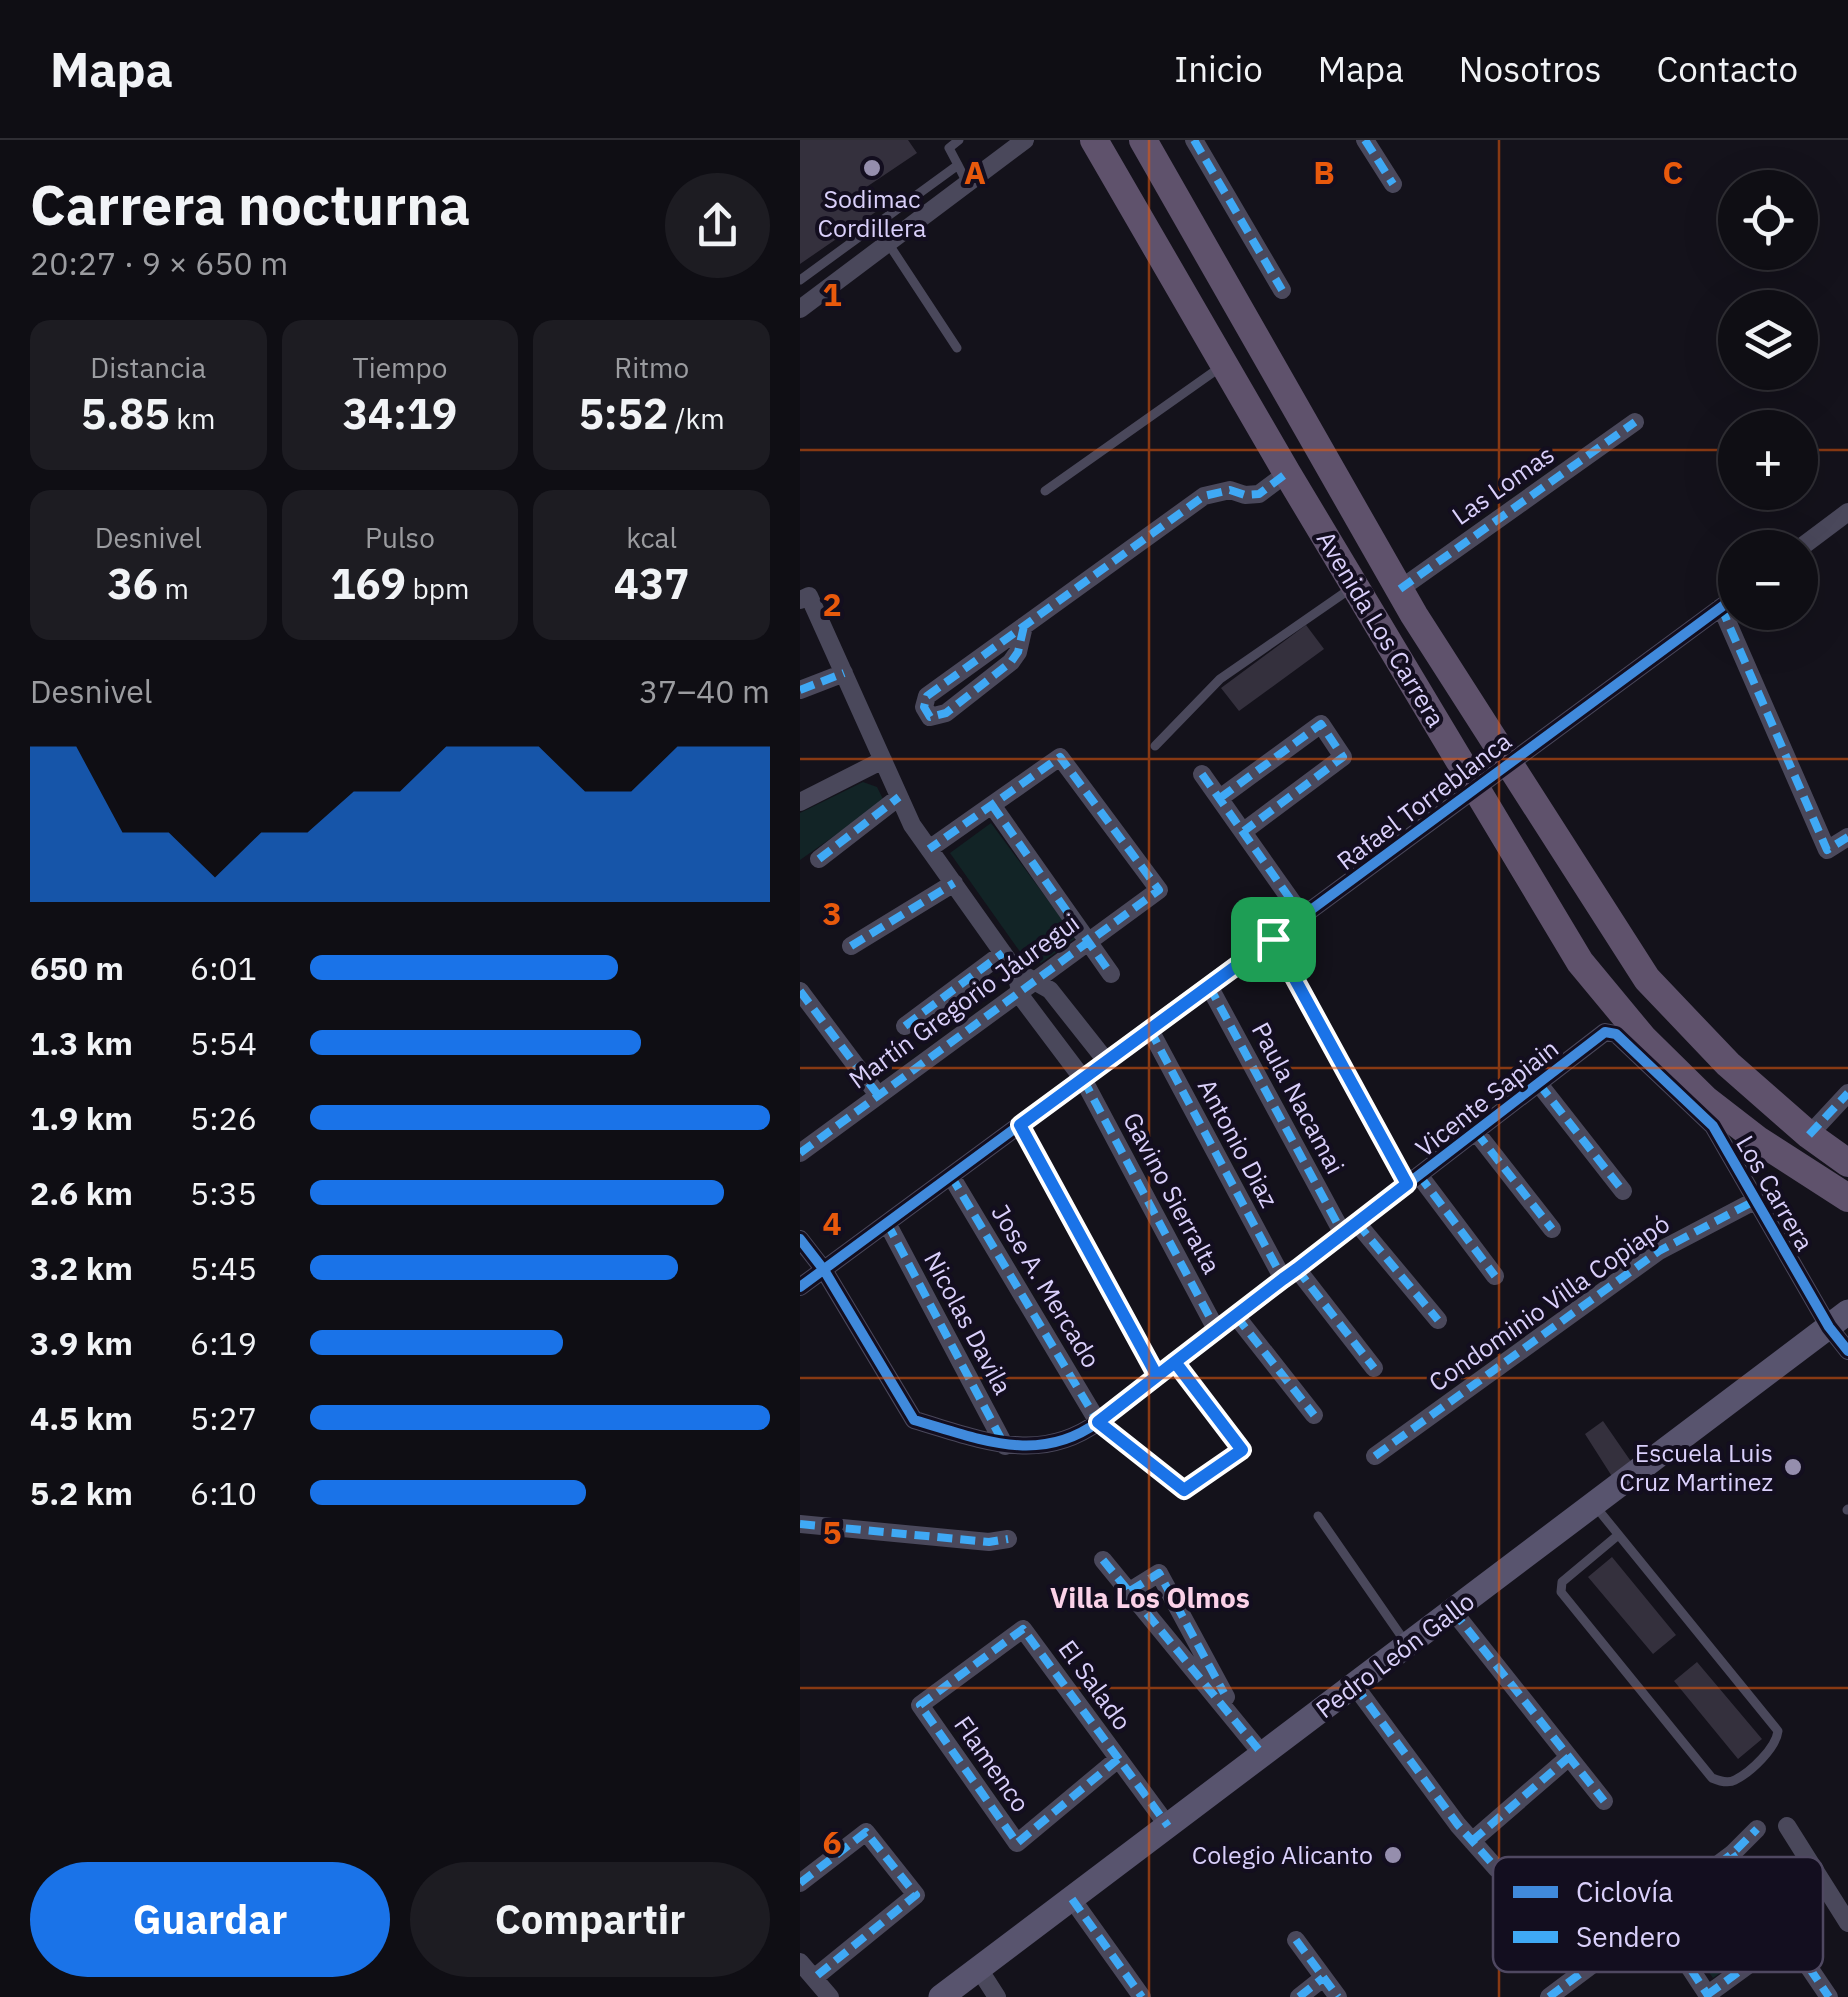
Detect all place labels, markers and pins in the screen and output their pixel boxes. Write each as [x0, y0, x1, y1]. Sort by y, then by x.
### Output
marker: Sodimac Cordillera [861, 157, 883, 179]
place label: Sodimac Cordillera [818, 182, 926, 244]
pin [1231, 897, 1316, 982]
place label: Escuela Luis Cruz Martinez [1619, 1436, 1773, 1498]
marker: Escuela Luis Cruz Martinez [1782, 1456, 1804, 1478]
place label: Colegio Alicanto [1192, 1838, 1373, 1871]
marker: Colegio Alicanto [1382, 1844, 1404, 1866]

